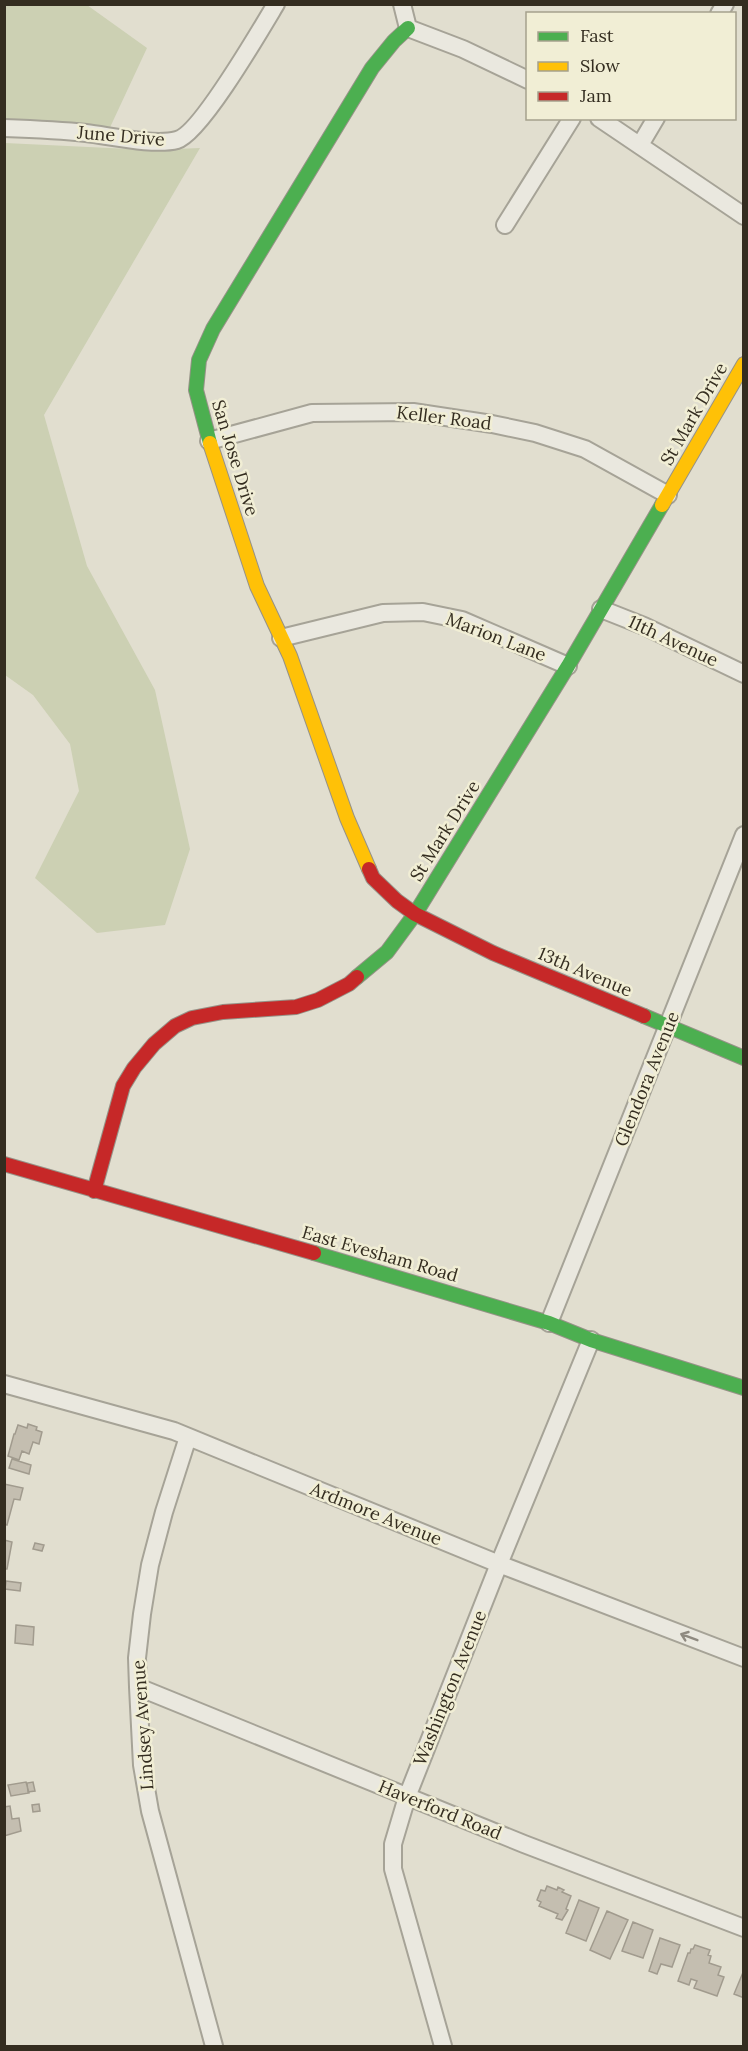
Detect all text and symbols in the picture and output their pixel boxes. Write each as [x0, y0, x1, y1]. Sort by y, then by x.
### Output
legend [526, 12, 736, 120]
text: Fast [580, 24, 614, 47]
text: Slow [580, 54, 620, 77]
text: Jam [579, 84, 612, 107]
street label: June Drive [75, 120, 166, 151]
street label: St Mark Drive [655, 358, 732, 469]
street label: San Jose Drive [207, 397, 264, 519]
street label: Keller Road [395, 400, 493, 435]
street label: Marion Lane [443, 607, 550, 666]
street label: 11th Avenue [625, 610, 722, 671]
street label: St Mark Drive [404, 776, 485, 886]
street label: 13th Avenue [535, 941, 636, 1002]
street label: Glendora Avenue [609, 1008, 684, 1150]
street label: East Evesham Road [299, 1220, 461, 1287]
street label: Ardmore Avenue [306, 1476, 445, 1550]
street label: Washington Avenue [408, 1606, 491, 1769]
one-way arrow [680, 1631, 699, 1642]
street label: Lindsey Avenue [126, 1659, 159, 1791]
street label: Haverford Road [375, 1774, 505, 1845]

